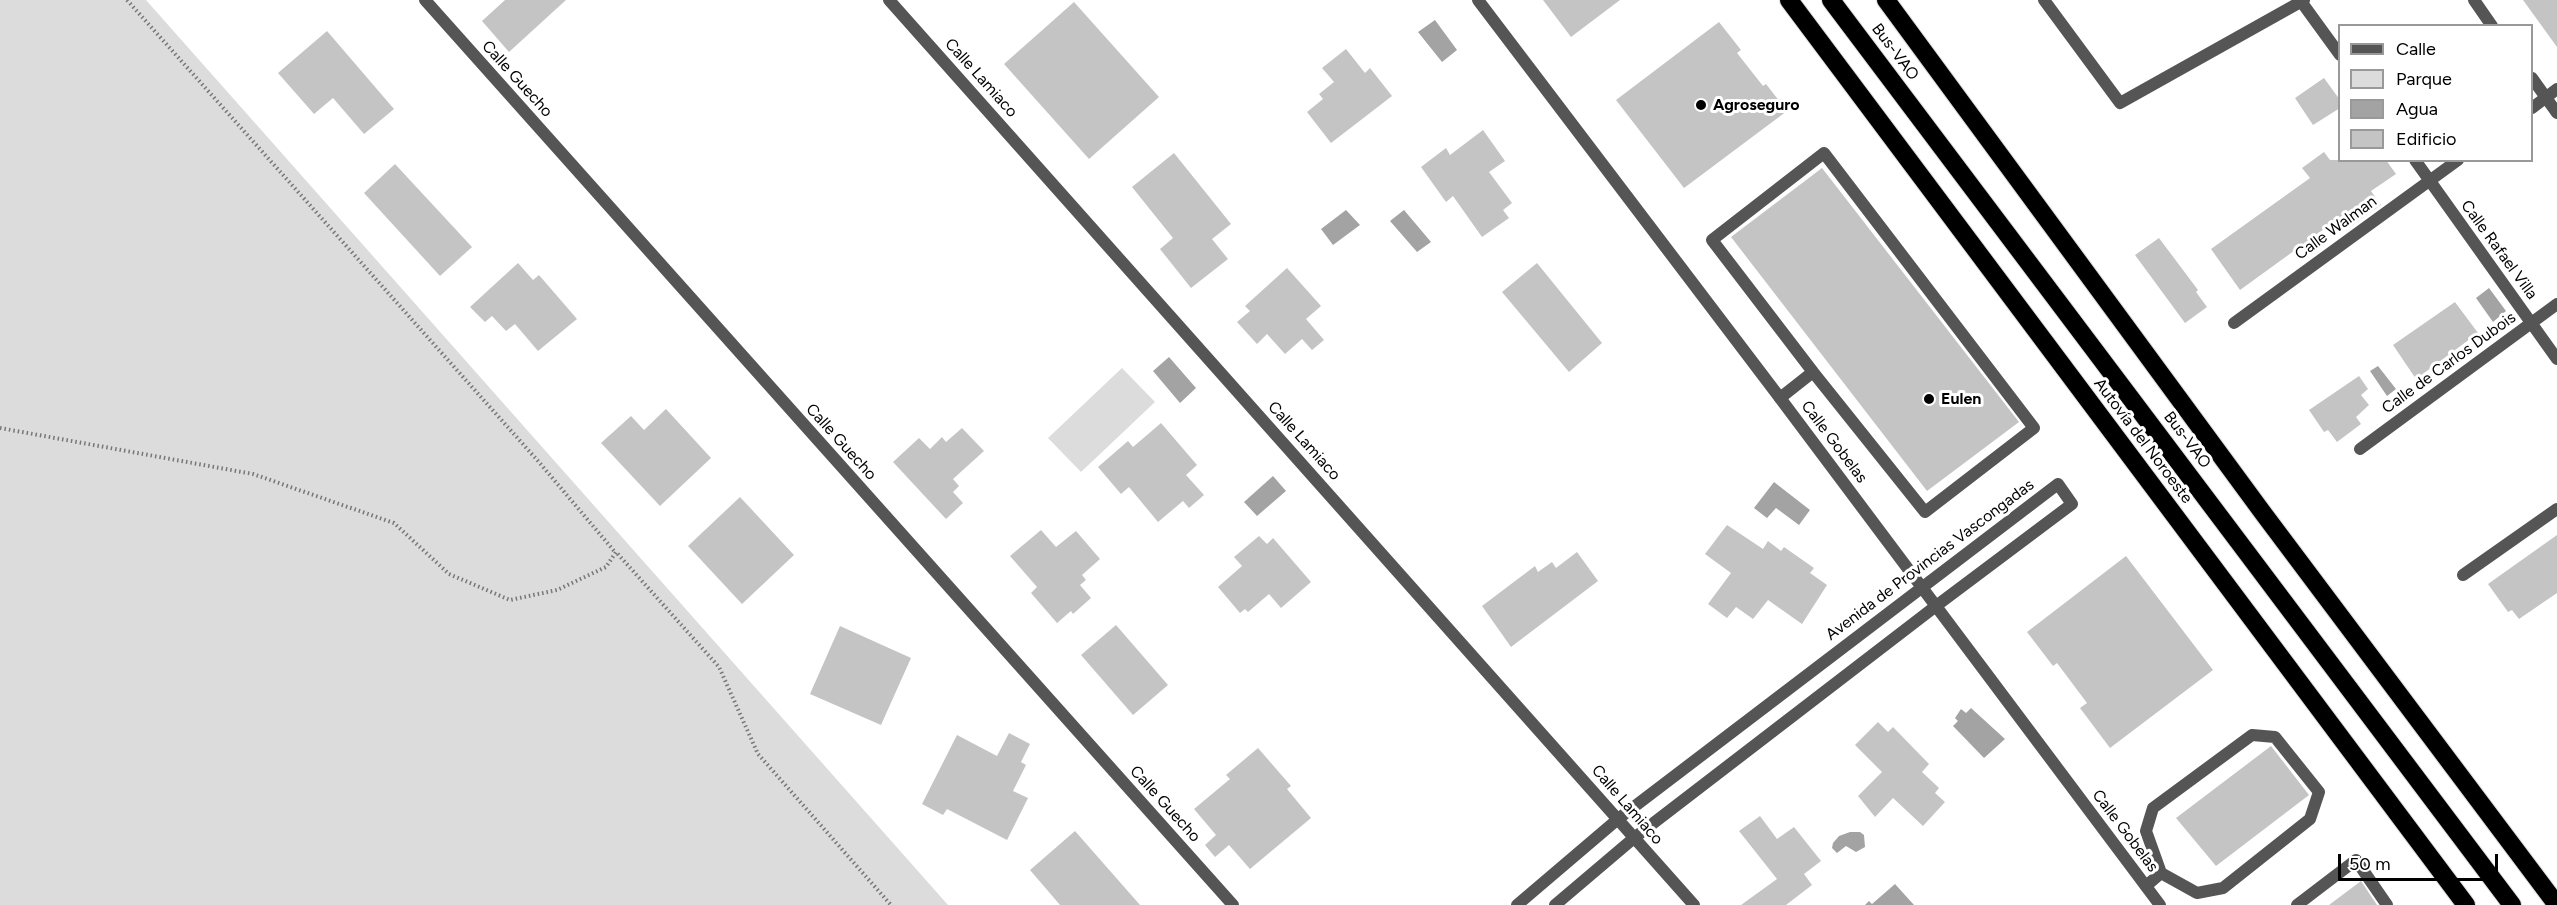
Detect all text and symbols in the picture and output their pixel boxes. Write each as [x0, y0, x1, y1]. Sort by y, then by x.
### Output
street label: Bus-VAO [1867, 20, 1923, 84]
legend [2338, 24, 2533, 162]
street label: Calle Lamiaco [941, 35, 1021, 121]
street label: Calle Guecho [478, 37, 556, 121]
text: Calle [2396, 38, 2436, 60]
text: Parque [2396, 68, 2452, 90]
place label: Agroseguro [1713, 95, 1800, 115]
marker: Agroseguro [1694, 98, 1708, 112]
text: Agua [2396, 98, 2438, 120]
text: Edificio [2396, 128, 2457, 150]
street label: Calle Walman [2291, 192, 2381, 264]
street label: Calle Rafael Villa [2457, 197, 2541, 303]
street label: Calle de Carlos Dubois [2378, 308, 2520, 418]
street label: Autovía del Noroeste [2090, 375, 2196, 507]
place label: Eulen [1941, 389, 1981, 409]
marker: Eulen [1922, 392, 1936, 406]
street label: Calle Gobelas [1797, 397, 1871, 487]
street label: Calle Lamiaco [1264, 398, 1344, 484]
street label: Calle Guecho [802, 400, 880, 484]
street label: Bus-VAO [2159, 408, 2215, 472]
street label: Avenida de Provincias Vascongadas [1822, 475, 2038, 645]
street label: Calle Lamiaco [1587, 761, 1667, 849]
street label: Calle Guecho [1126, 762, 1204, 846]
street label: Calle Gobelas [2088, 786, 2162, 876]
scale bar [2341, 842, 2502, 880]
text: 50 m [2349, 853, 2391, 875]

